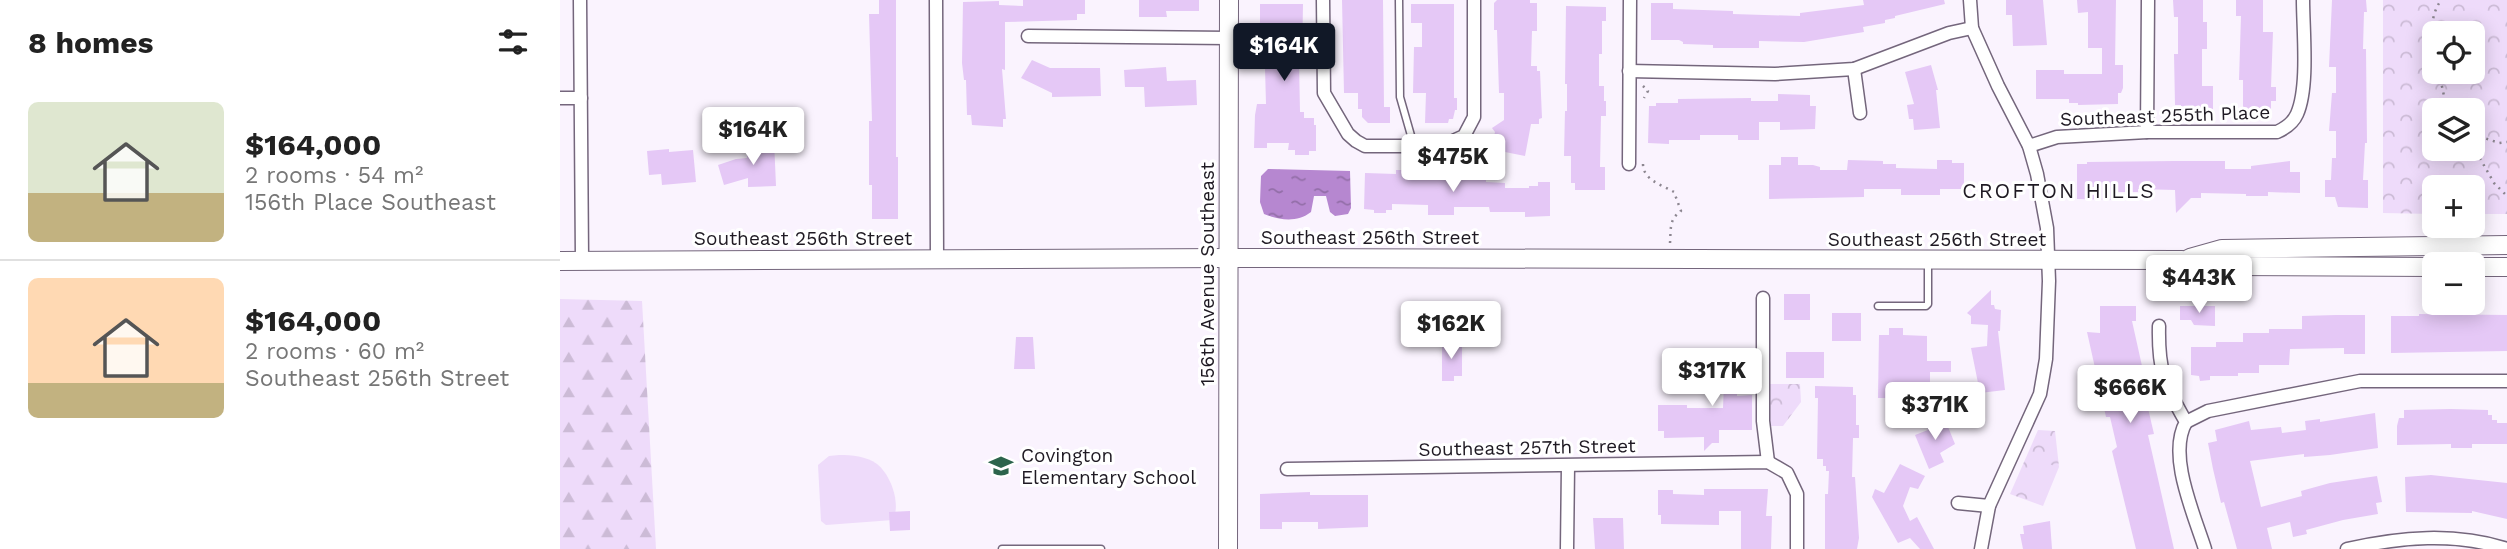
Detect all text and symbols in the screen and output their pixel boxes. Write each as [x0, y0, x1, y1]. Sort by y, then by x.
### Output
map controls [2422, 21, 2485, 315]
button: locate [2422, 21, 2485, 84]
icon: filters [494, 23, 532, 61]
pin: $164K [1235, 24, 1333, 83]
text: 8 homes [28, 25, 154, 60]
text: $164K [1249, 32, 1319, 59]
button: layers [2422, 98, 2485, 161]
street label: Southeast 255th Place [2060, 100, 2271, 131]
pin: $164K [704, 108, 802, 167]
text: $164K [718, 116, 788, 143]
text: $164,000 [245, 127, 381, 162]
icon: home [84, 130, 168, 214]
pin: $475K [1404, 134, 1502, 194]
text: $475K [1417, 143, 1489, 170]
text: 2 rooms · 54 m² [245, 162, 423, 189]
street label: 156th Avenue Southeast [1196, 162, 1219, 386]
button: + [2422, 175, 2485, 238]
district label: CROFTON HILLS [1962, 178, 2156, 203]
text: 156th Place Southeast [245, 189, 496, 216]
street label: Southeast 256th Street [1261, 226, 1479, 249]
street label: Southeast 256th Street [694, 227, 912, 250]
street label: Southeast 256th Street [1828, 228, 2046, 251]
button: − [2422, 252, 2485, 315]
pin: $443K [2150, 256, 2248, 315]
text: $443K [2162, 264, 2236, 291]
pin: $162K [1402, 302, 1500, 361]
text: $164,000 [245, 303, 381, 338]
icon: home [84, 306, 168, 390]
text: $162K [1417, 310, 1485, 337]
text: 2 rooms · 60 m² [245, 338, 424, 365]
pin: $317K [1663, 348, 1761, 408]
text: $317K [1678, 357, 1746, 384]
text: Southeast 256th Street [245, 365, 509, 392]
pin: $666K [2081, 366, 2179, 425]
text: $666K [2093, 374, 2167, 401]
pin: $371K [1886, 382, 1984, 442]
text: $371K [1901, 391, 1969, 418]
street label: Southeast 257th Street [1418, 434, 1636, 461]
place label: Covington Elementary School [1021, 444, 1196, 489]
school or university icon: Covington Elementary School [987, 452, 1015, 480]

